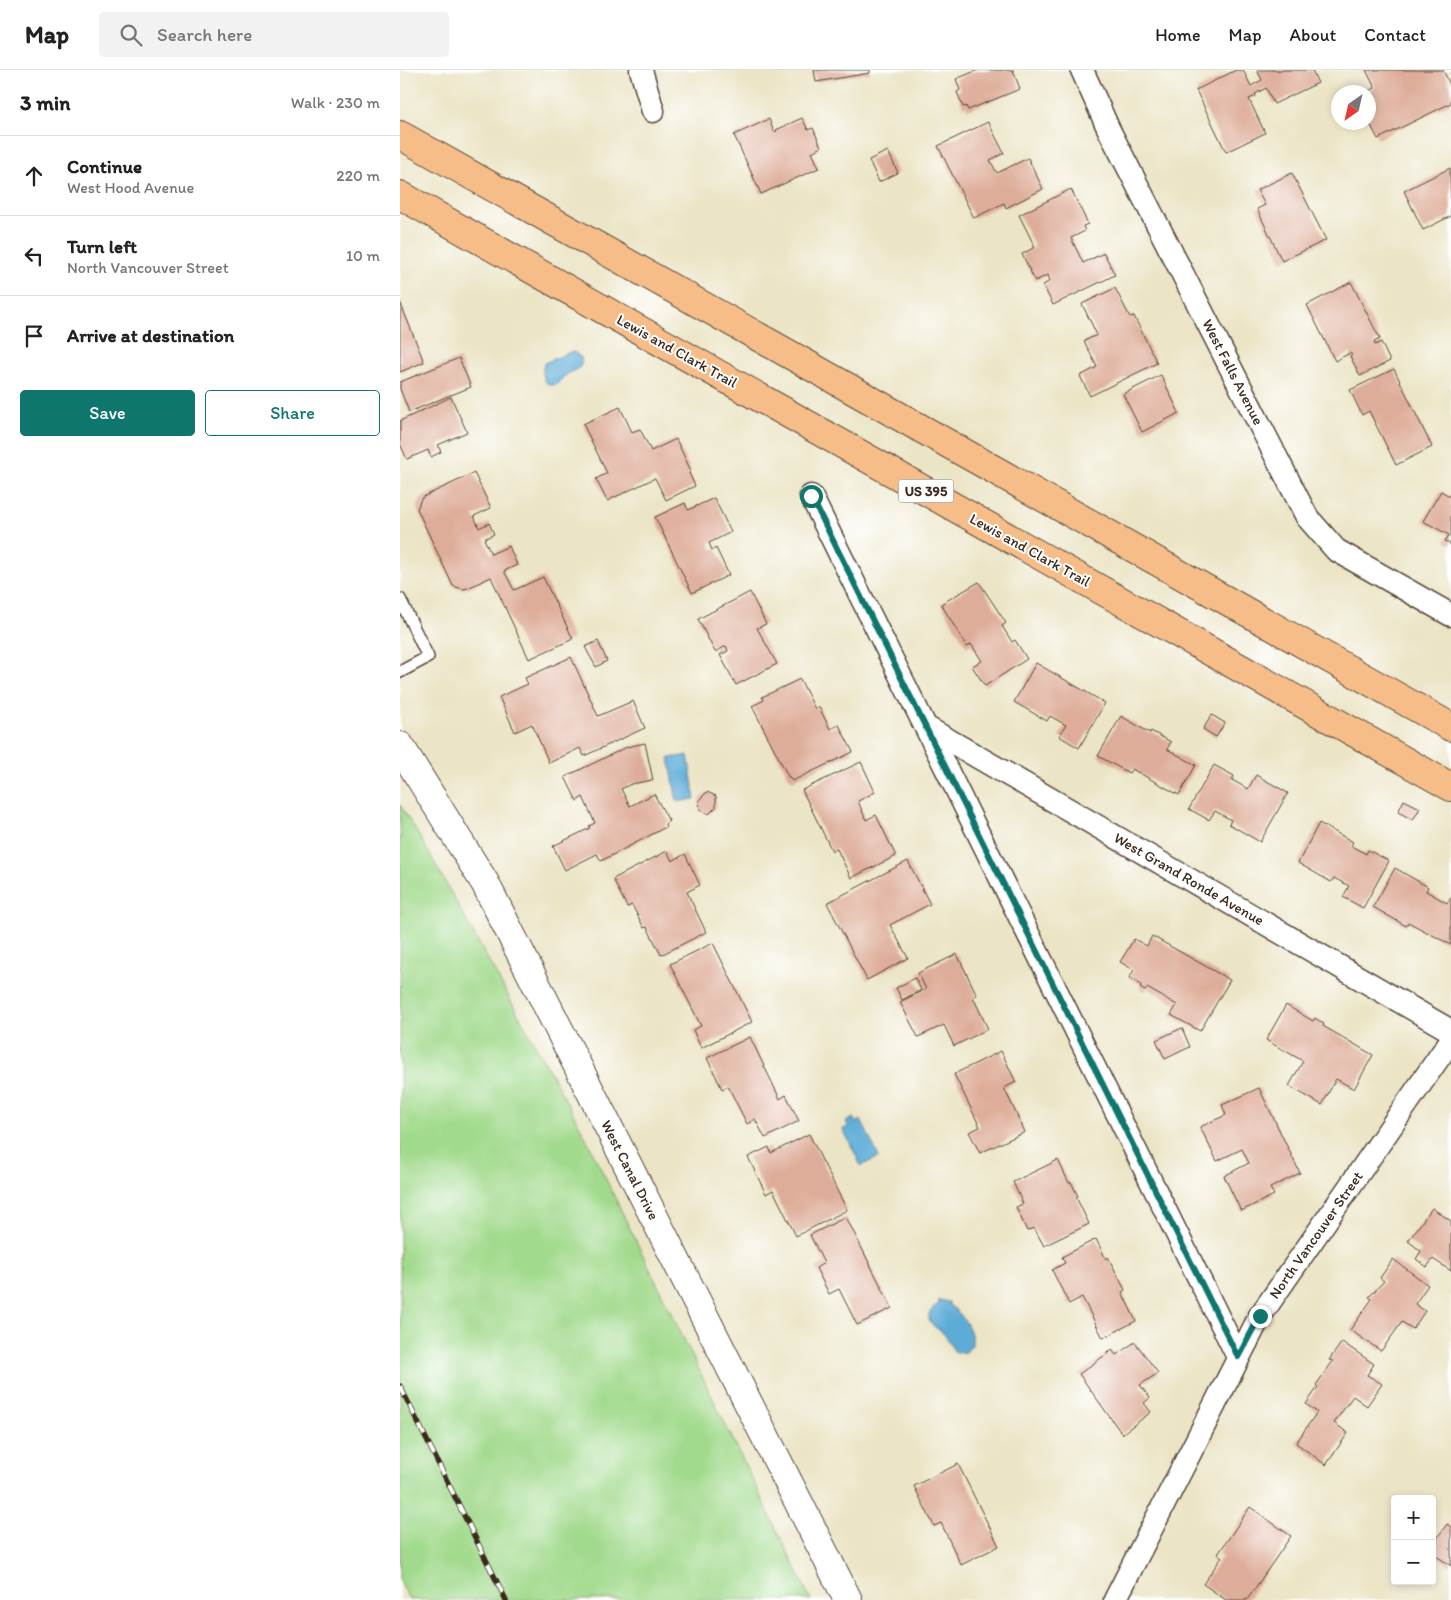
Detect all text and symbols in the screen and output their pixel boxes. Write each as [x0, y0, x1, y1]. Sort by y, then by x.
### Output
search box [99, 12, 449, 57]
text: Map [25, 20, 69, 49]
icon: search [117, 21, 145, 49]
text: Search here [157, 23, 252, 46]
text: Home [1155, 24, 1201, 46]
text: Map [1229, 24, 1262, 46]
text: About [1290, 24, 1336, 46]
text: Contact [1364, 24, 1426, 46]
north arrow [1331, 85, 1376, 130]
text: 3 min [20, 90, 70, 115]
text: Walk · 230 m [291, 93, 380, 112]
text: Continue [67, 155, 142, 178]
icon: ahead [20, 162, 48, 190]
text: 220 m [336, 166, 380, 185]
text: West Hood Avenue [67, 178, 194, 197]
text: Turn left [67, 235, 137, 258]
icon: left [20, 242, 48, 270]
text: 10 m [346, 246, 380, 265]
text: North Vancouver Street [67, 258, 229, 277]
street label: Lewis and Clark Trail [614, 310, 741, 392]
street label: West Falls Avenue [1199, 316, 1267, 428]
icon: arrive [20, 322, 48, 350]
text: Arrive at destination [67, 324, 234, 347]
button: Save [20, 390, 195, 436]
button: Share [205, 390, 380, 436]
road number: US 395 [898, 480, 954, 502]
route start [800, 485, 823, 508]
street label: Lewis and Clark Trail [967, 509, 1094, 591]
street label: West Grand Ronde Avenue [1111, 829, 1267, 929]
street label: West Canal Drive [597, 1117, 663, 1223]
street label: North Vancouver Street [1265, 1167, 1367, 1302]
route end [1249, 1305, 1272, 1328]
map controls [1391, 1495, 1436, 1585]
button: + [1391, 1495, 1436, 1540]
button: − [1391, 1540, 1436, 1585]

